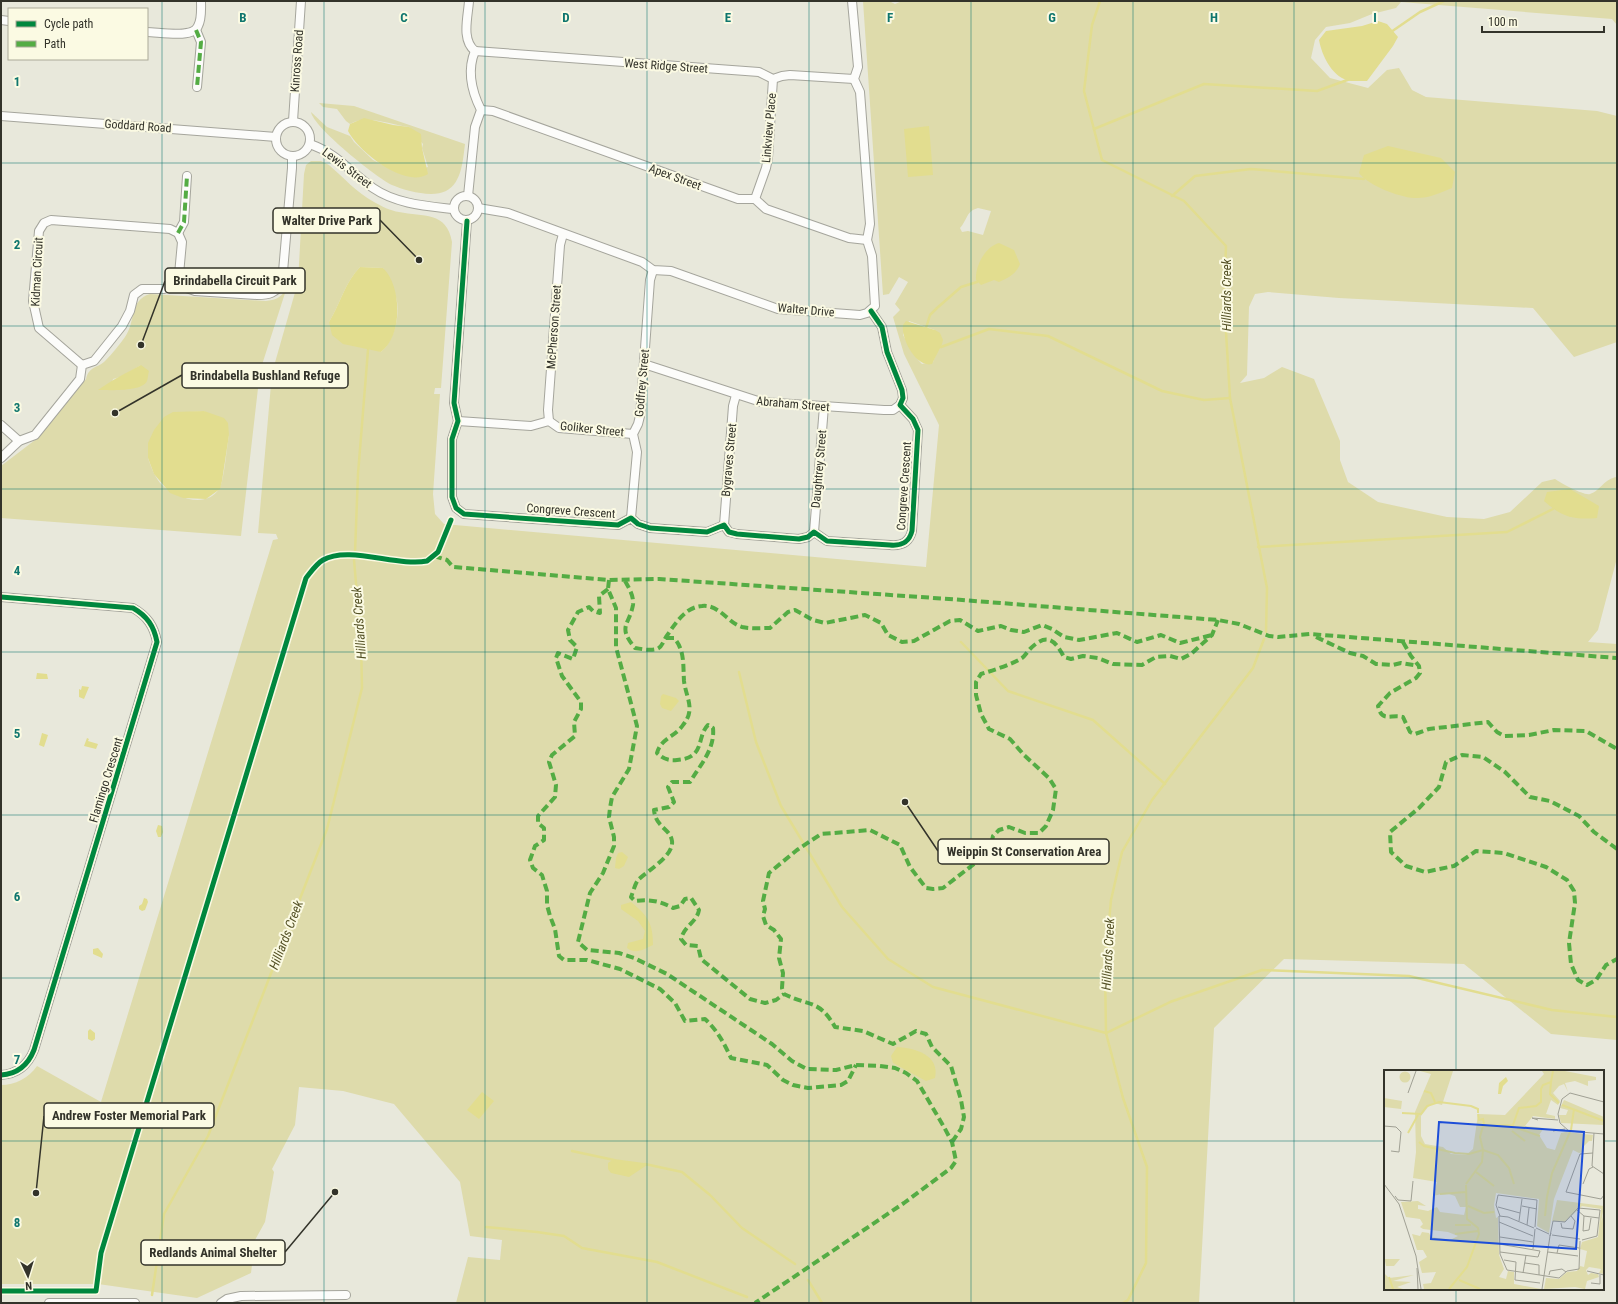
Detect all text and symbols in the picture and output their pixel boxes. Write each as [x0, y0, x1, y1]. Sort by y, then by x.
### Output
legend [8, 8, 148, 60]
scale bar [1482, 8, 1604, 34]
text: B [239, 10, 247, 25]
text: C [400, 10, 408, 25]
text: D [562, 10, 570, 25]
text: E [725, 10, 732, 25]
text: F [887, 10, 893, 25]
text: G [1048, 10, 1056, 25]
text: H [1210, 10, 1218, 25]
text: I [1373, 10, 1377, 25]
text: 100 m [1488, 15, 1518, 29]
text: Cycle path [44, 17, 94, 31]
street label: Kinross Road [288, 29, 306, 93]
text: Path [44, 37, 66, 51]
street label: West Ridge Street [624, 56, 709, 76]
text: 1 [14, 74, 20, 89]
street label: Linkview Place [759, 92, 779, 164]
street label: Goddard Road [104, 117, 172, 135]
street label: Lewis Street [320, 145, 375, 191]
street label: Apex Street [647, 161, 703, 193]
callout: Walter Drive Park [273, 208, 380, 233]
text: Walter Drive Park [282, 213, 373, 228]
text: 2 [14, 237, 21, 252]
street label: Kidman Circuit [28, 237, 46, 307]
water label: Hilliards Creek [1219, 258, 1234, 331]
callout: Brindabella Circuit Park [165, 268, 305, 293]
text: Brindabella Circuit Park [173, 273, 298, 288]
street label: McPherson Street [544, 284, 564, 370]
street label: Walter Drive [777, 301, 835, 319]
street label: Godfrey Street [632, 348, 652, 417]
callout: Brindabella Bushland Refuge [182, 363, 348, 388]
text: Brindabella Bushland Refuge [190, 368, 340, 383]
street label: Abraham Street [756, 394, 831, 414]
text: 3 [14, 400, 20, 415]
street label: Goliker Street [559, 419, 625, 439]
street label: Bygraves Street [719, 422, 739, 497]
street label: Daughtrey Street [809, 429, 829, 509]
street label: Congreve Crescent [894, 441, 914, 531]
street label: Congreve Crescent [526, 501, 616, 521]
text: 4 [14, 563, 21, 578]
water label: Hilliards Creek [349, 586, 369, 660]
text: 5 [14, 726, 21, 741]
street label: Flamingo Crescent [86, 735, 126, 824]
callout: Weippin St Conservation Area [938, 839, 1109, 864]
text: Weippin St Conservation Area [947, 844, 1101, 859]
text: 6 [14, 889, 21, 904]
water label: Hilliards Creek [266, 898, 306, 972]
water label: Hilliards Creek [1099, 917, 1117, 991]
text: 7 [14, 1052, 21, 1067]
inset map [1384, 1070, 1604, 1290]
callout: Andrew Foster Memorial Park [44, 1103, 214, 1128]
text: Andrew Foster Memorial Park [52, 1108, 207, 1123]
text: 8 [14, 1215, 20, 1230]
callout: Redlands Animal Shelter [141, 1240, 285, 1265]
text: Redlands Animal Shelter [149, 1245, 277, 1260]
north arrow [8, 1256, 48, 1296]
text: N [25, 1279, 32, 1292]

